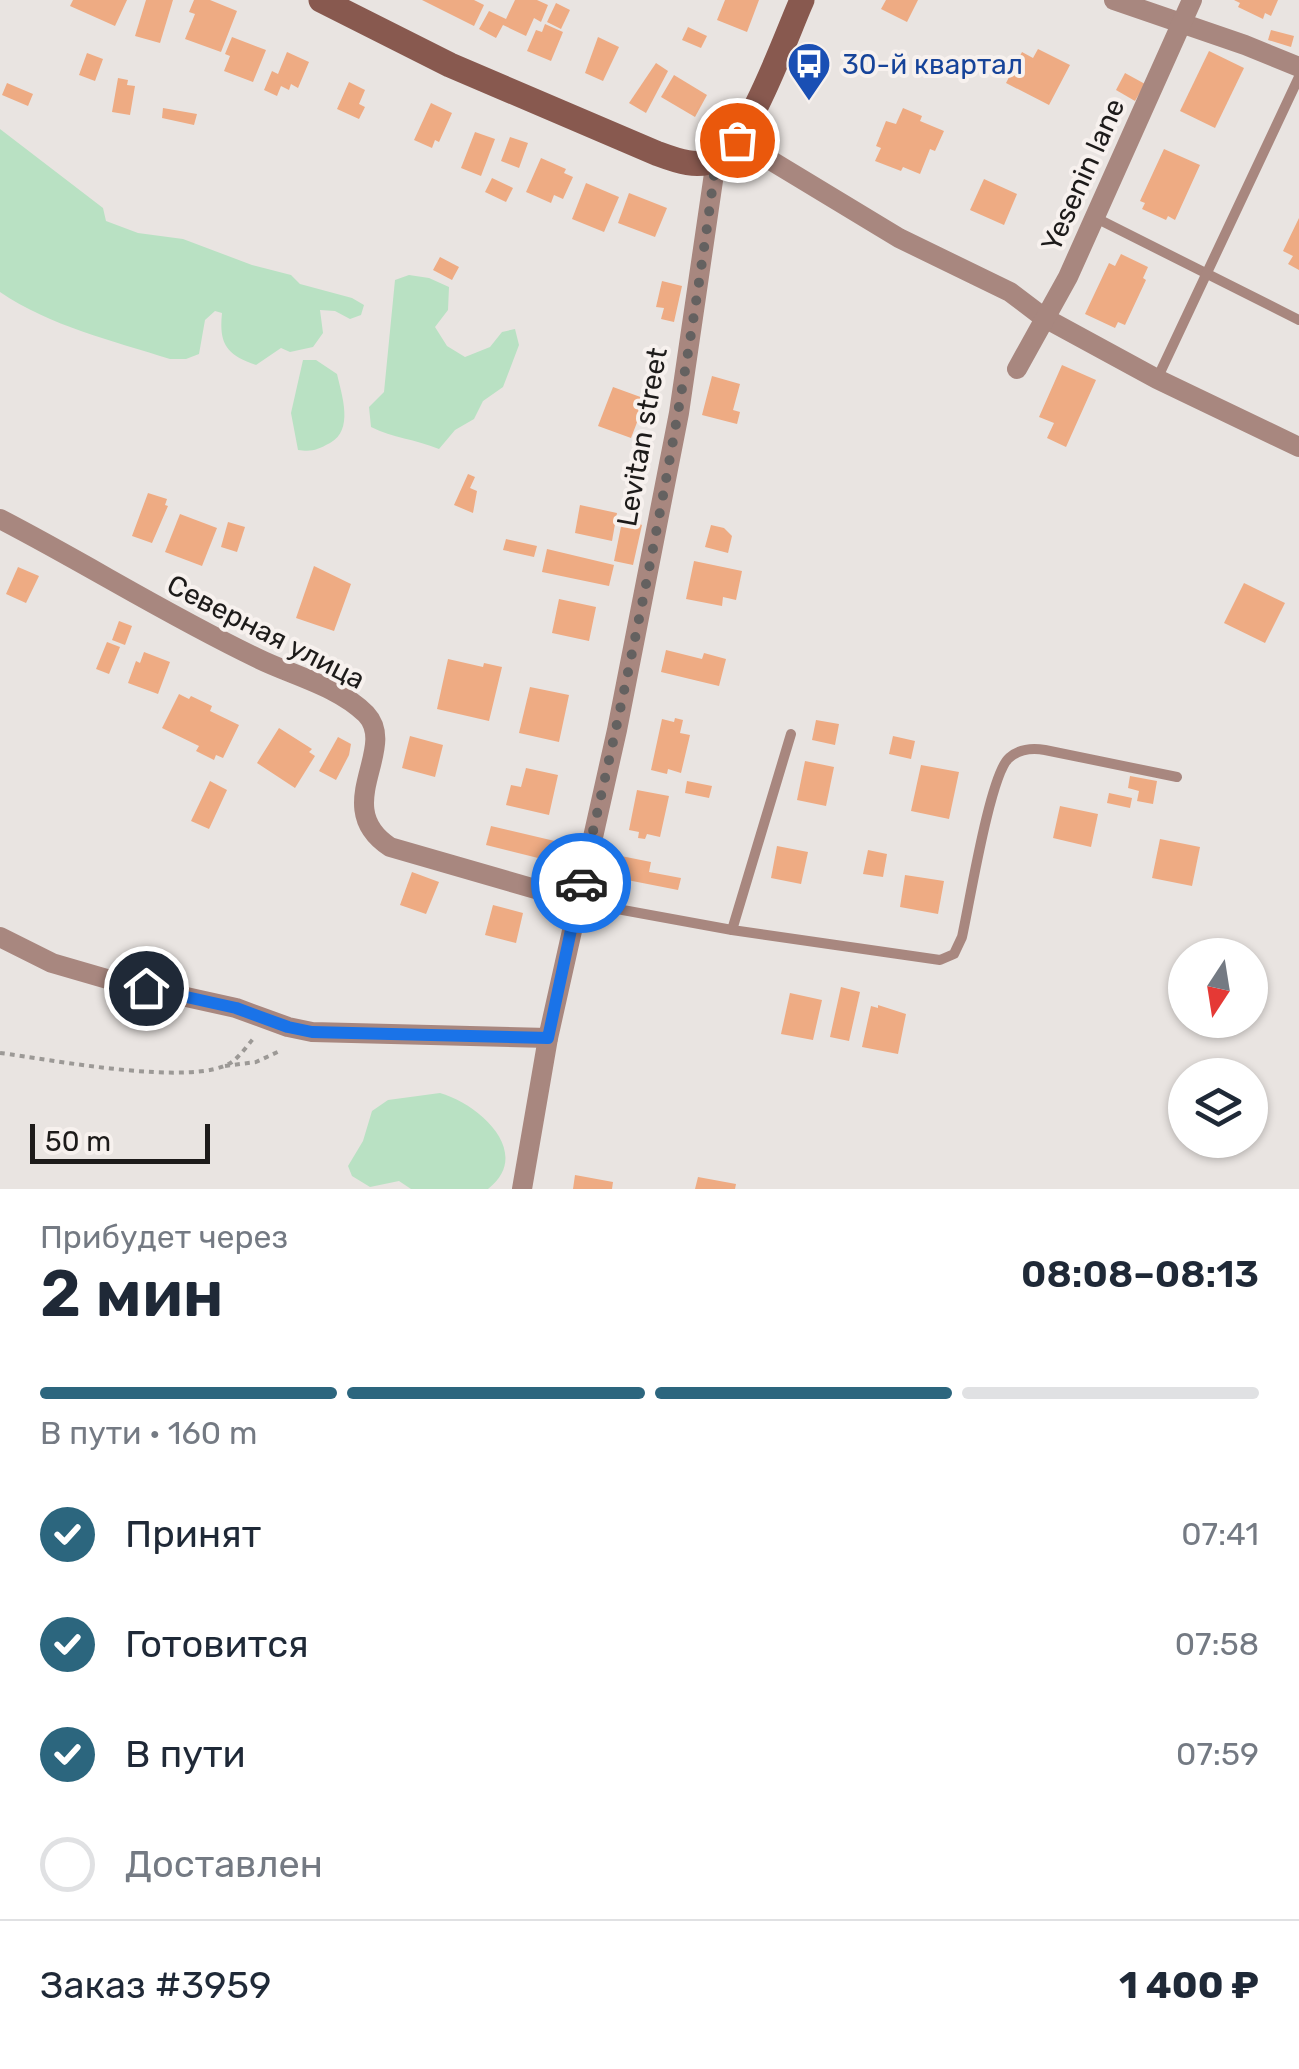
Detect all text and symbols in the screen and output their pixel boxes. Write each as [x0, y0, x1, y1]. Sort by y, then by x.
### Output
bus stop icon: 30-й квартал [786, 41, 832, 102]
place label: 30-й квартал [842, 48, 1023, 81]
street label: Yesenin lane [1035, 93, 1131, 257]
pin [695, 98, 780, 183]
icon: bag [710, 113, 765, 168]
street label: Levitan street [610, 345, 674, 529]
street label: Северная улица [162, 568, 370, 696]
courier [531, 833, 631, 933]
icon: car [554, 856, 609, 911]
north arrow [1168, 938, 1268, 1038]
map controls [1168, 938, 1268, 1158]
pin [104, 946, 189, 1031]
icon: home [119, 961, 174, 1016]
button: layers [1168, 1058, 1268, 1158]
scale bar [30, 1119, 210, 1164]
text: 50 m [45, 1125, 111, 1158]
text: Прибудет через [40, 1218, 288, 1256]
text: 08:08–08:13 [1021, 1251, 1259, 1297]
text: 2 мин [40, 1255, 224, 1332]
text: В пути · 160 m [40, 1414, 257, 1452]
icon: check [40, 1507, 95, 1562]
text: Принят [125, 1511, 261, 1557]
text: 07:41 [1181, 1515, 1259, 1553]
icon: check [40, 1617, 95, 1672]
text: Готовится [125, 1621, 309, 1667]
text: 07:58 [1175, 1625, 1259, 1663]
icon: check [40, 1727, 95, 1782]
text: В пути [125, 1731, 246, 1777]
text: 07:59 [1176, 1735, 1259, 1773]
text: Доставлен [125, 1841, 323, 1887]
text: Заказ #3959 [40, 1962, 272, 2008]
text: 1 400 ₽ [1119, 1962, 1259, 2008]

